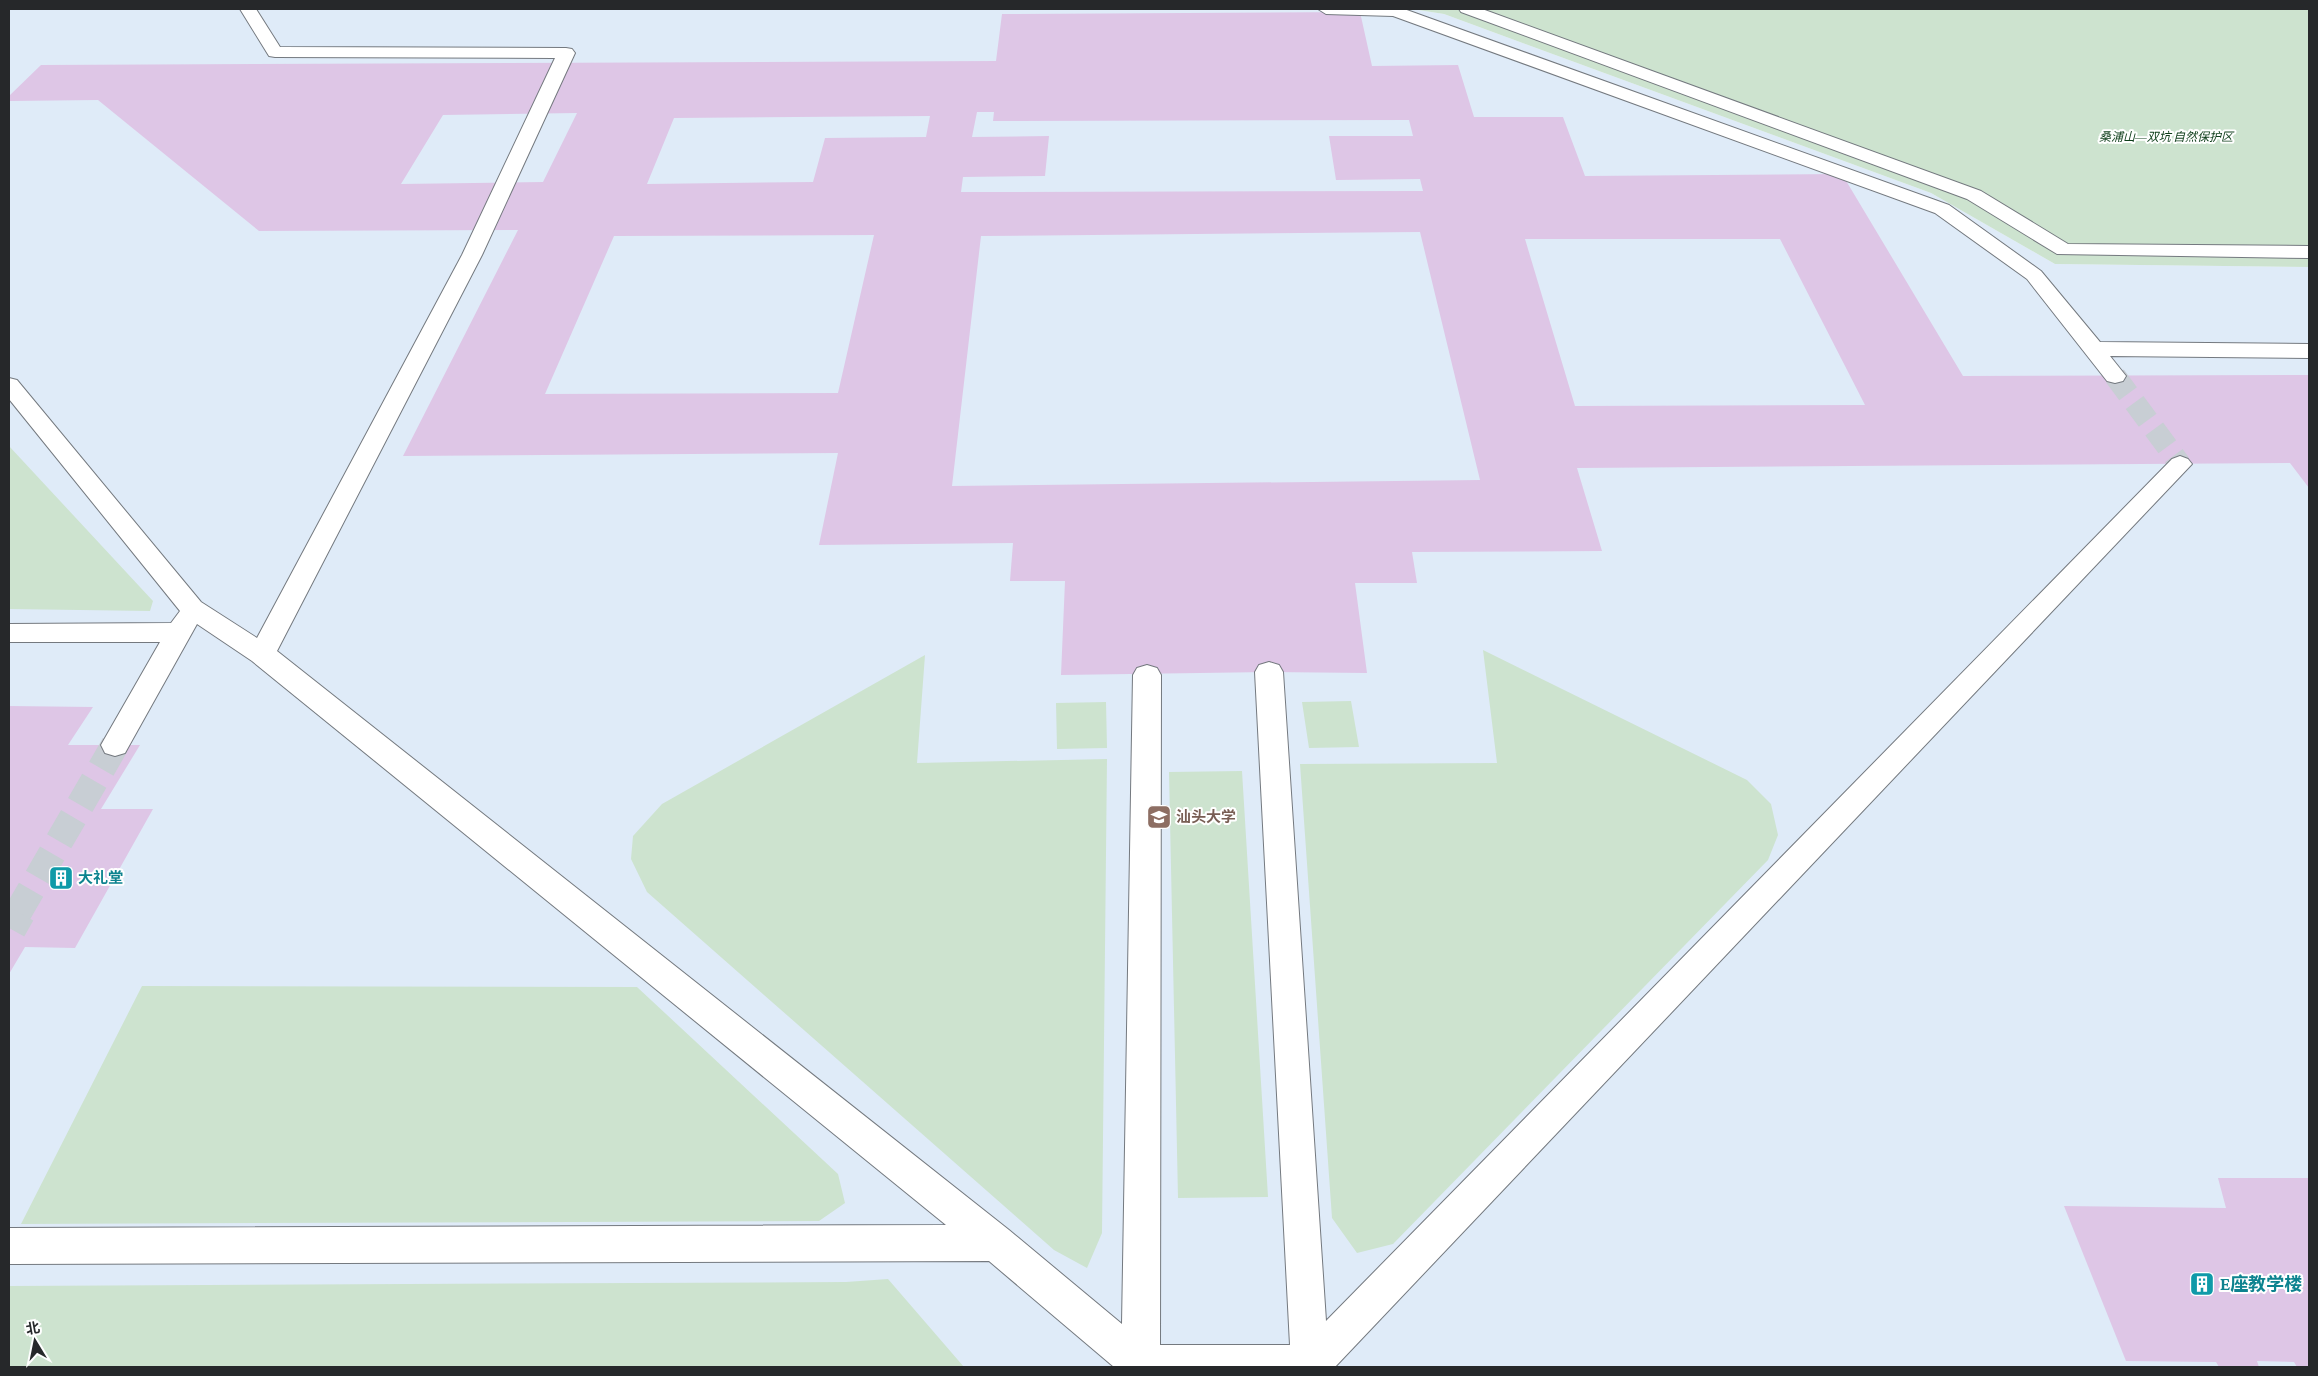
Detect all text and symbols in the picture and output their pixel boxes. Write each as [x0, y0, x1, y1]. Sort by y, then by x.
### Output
park label: 桑浦山—双坑 自然保护区 [2099, 130, 2235, 144]
school or university icon: 汕头大学 [1146, 804, 1172, 830]
place label: 汕头大学 [1176, 808, 1236, 825]
building icon: 大礼堂 [48, 865, 74, 891]
place label: 大礼堂 [78, 869, 123, 886]
building icon: E座教学楼 [2189, 1271, 2215, 1297]
place label: E座教学楼 [2220, 1274, 2302, 1294]
north arrow [10, 1316, 60, 1366]
text: 北 [24, 1319, 41, 1337]

